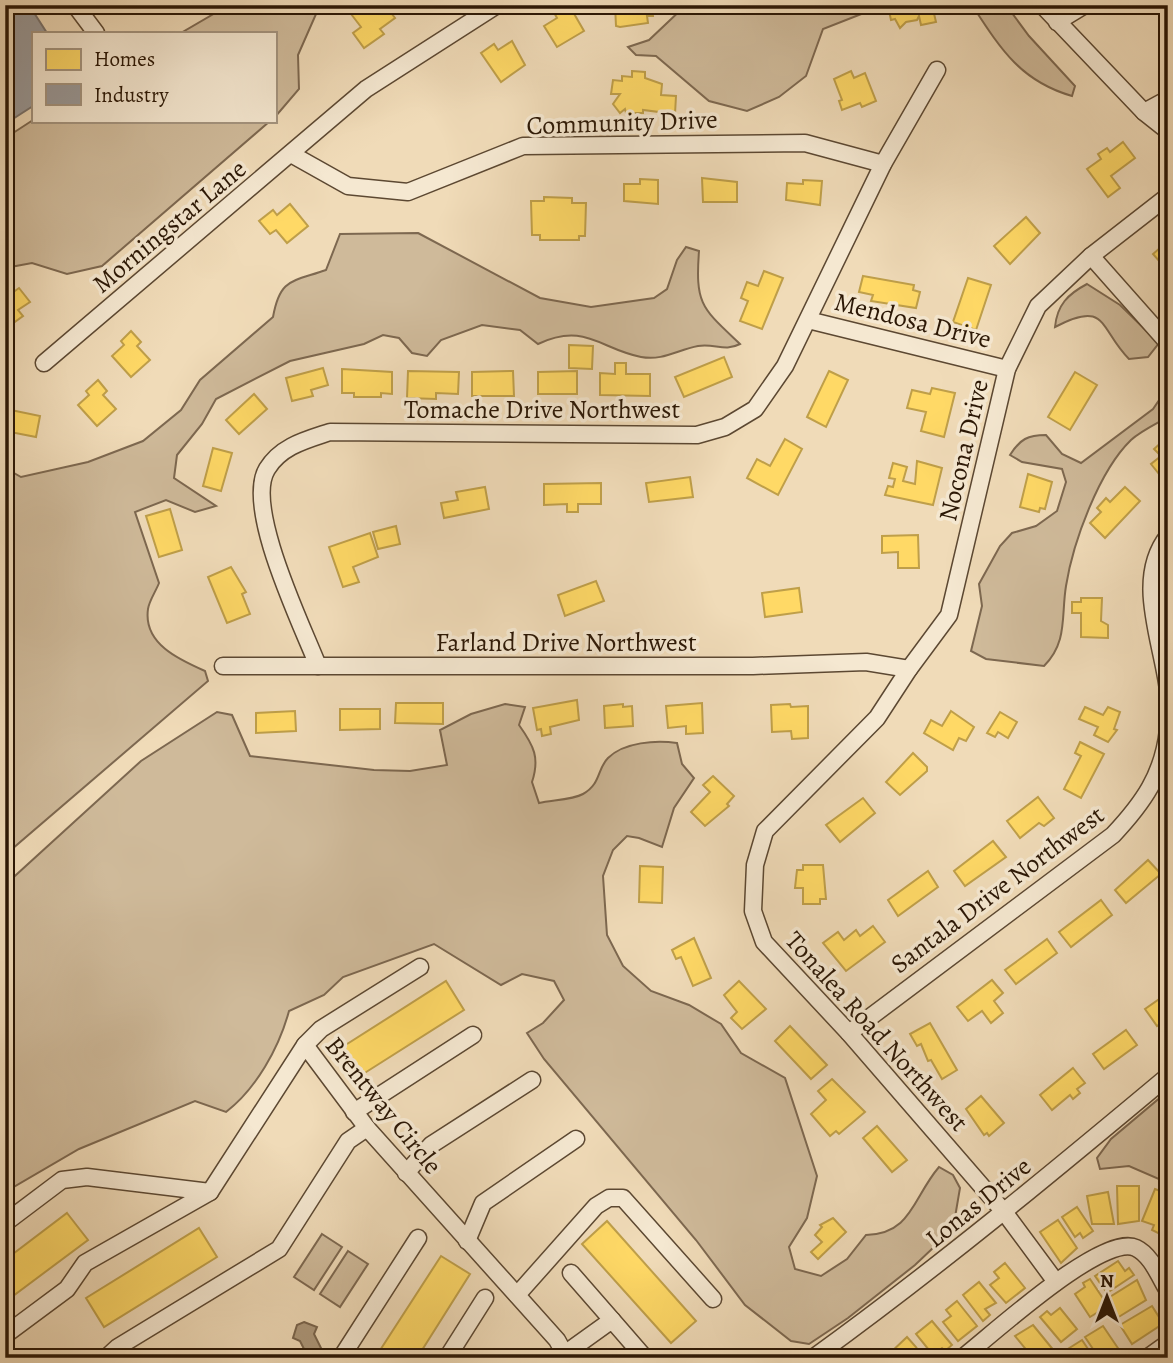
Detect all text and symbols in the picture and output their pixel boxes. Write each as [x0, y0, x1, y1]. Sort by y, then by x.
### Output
legend [32, 32, 276, 122]
text: Homes [94, 45, 155, 73]
text: Industry [94, 81, 169, 109]
street label: Community Drive [526, 102, 718, 143]
street label: Morningstar Lane [85, 152, 254, 301]
street label: Mendosa Drive [831, 284, 995, 357]
street label: Nocona Drive [930, 376, 997, 524]
street label: Tomache Drive Northwest [404, 392, 681, 427]
street label: Farland Drive Northwest [435, 625, 697, 660]
street label: Santala Drive Northwest [883, 797, 1112, 981]
street label: Tonalea Road Northwest [777, 924, 976, 1139]
street label: Brentway Circle [317, 1029, 450, 1181]
street label: Lonas Drive [918, 1149, 1038, 1256]
north arrow [1072, 1262, 1142, 1332]
text: N [1100, 1268, 1114, 1294]

